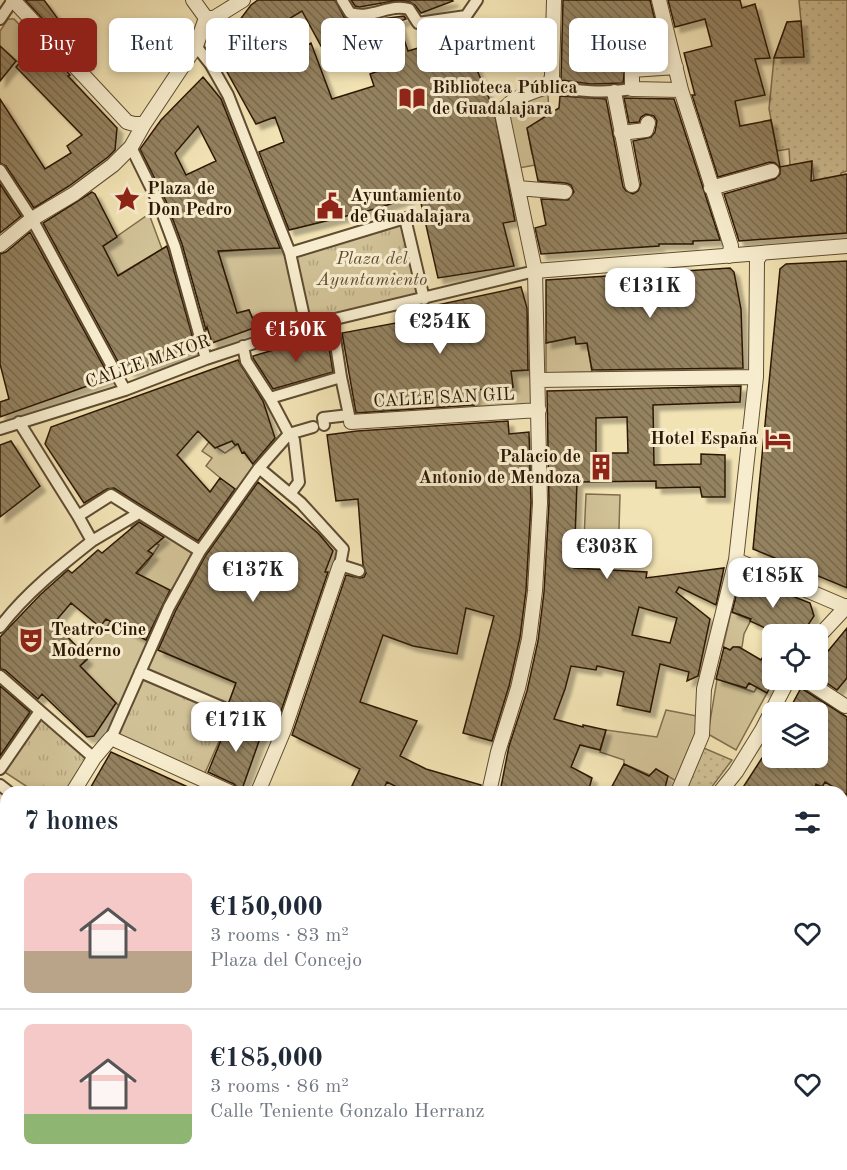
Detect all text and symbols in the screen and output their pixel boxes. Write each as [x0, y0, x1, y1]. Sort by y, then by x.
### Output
chip: Buy [18, 18, 97, 72]
chip: Rent [109, 18, 194, 72]
chip: Filters [206, 18, 309, 72]
chip: New [321, 18, 405, 72]
chip: Apartment [417, 18, 557, 72]
chip: House [569, 18, 668, 72]
place label: Biblioteca Pública de Guadalajara [432, 79, 578, 118]
library icon: Biblioteca Pública de Guadalajara [397, 83, 427, 113]
place label: Plaza de Don Pedro [147, 180, 232, 219]
place icon: Plaza de Don Pedro [112, 184, 142, 214]
place label: Ayuntamiento de Guadalajara [350, 187, 471, 226]
public building icon: Ayuntamiento de Guadalajara [315, 191, 345, 221]
park label: Plaza del Ayuntamiento [316, 250, 427, 289]
pin: €131K [608, 268, 692, 319]
text: €131K [619, 277, 681, 297]
pin: €254K [398, 304, 482, 355]
pin: €150K [254, 312, 338, 363]
text: €254K [409, 313, 471, 333]
text: €150K [265, 321, 327, 341]
street label: CALLE MAYOR [83, 332, 213, 392]
street label: CALLE SAN GIL [373, 385, 515, 411]
hotel icon: Hotel España [763, 424, 793, 454]
place label: Hotel España [650, 430, 758, 448]
place label: Palacio de Antonio de Mendoza [418, 448, 581, 487]
building icon: Palacio de Antonio de Mendoza [586, 452, 616, 482]
pin: €303K [565, 529, 649, 580]
text: €303K [576, 538, 638, 558]
pin: €137K [211, 552, 295, 603]
pin: €185K [731, 558, 815, 609]
text: €137K [222, 561, 284, 581]
text: €185K [742, 567, 804, 587]
place label: Teatro-Cine Moderno [51, 621, 146, 660]
map controls [762, 624, 828, 768]
button: locate [762, 624, 828, 690]
theatre icon: Teatro-Cine Moderno [16, 625, 46, 655]
pin: €171K [194, 702, 278, 753]
button: layers [762, 702, 828, 768]
text: €171K [205, 711, 267, 731]
icon: filters [791, 806, 824, 839]
text: 7 homes [24, 809, 118, 835]
text: €150,000 [210, 895, 323, 921]
icon: home [72, 897, 144, 969]
icon: heart [791, 917, 824, 950]
text: 3 rooms · 83 m² [210, 926, 349, 946]
text: Plaza del Concejo [210, 951, 362, 971]
text: €185,000 [210, 1046, 323, 1072]
icon: home [72, 1048, 144, 1120]
icon: heart [791, 1068, 824, 1101]
text: 3 rooms · 86 m² [210, 1077, 349, 1097]
text: Calle Teniente Gonzalo Herranz [210, 1102, 485, 1122]

